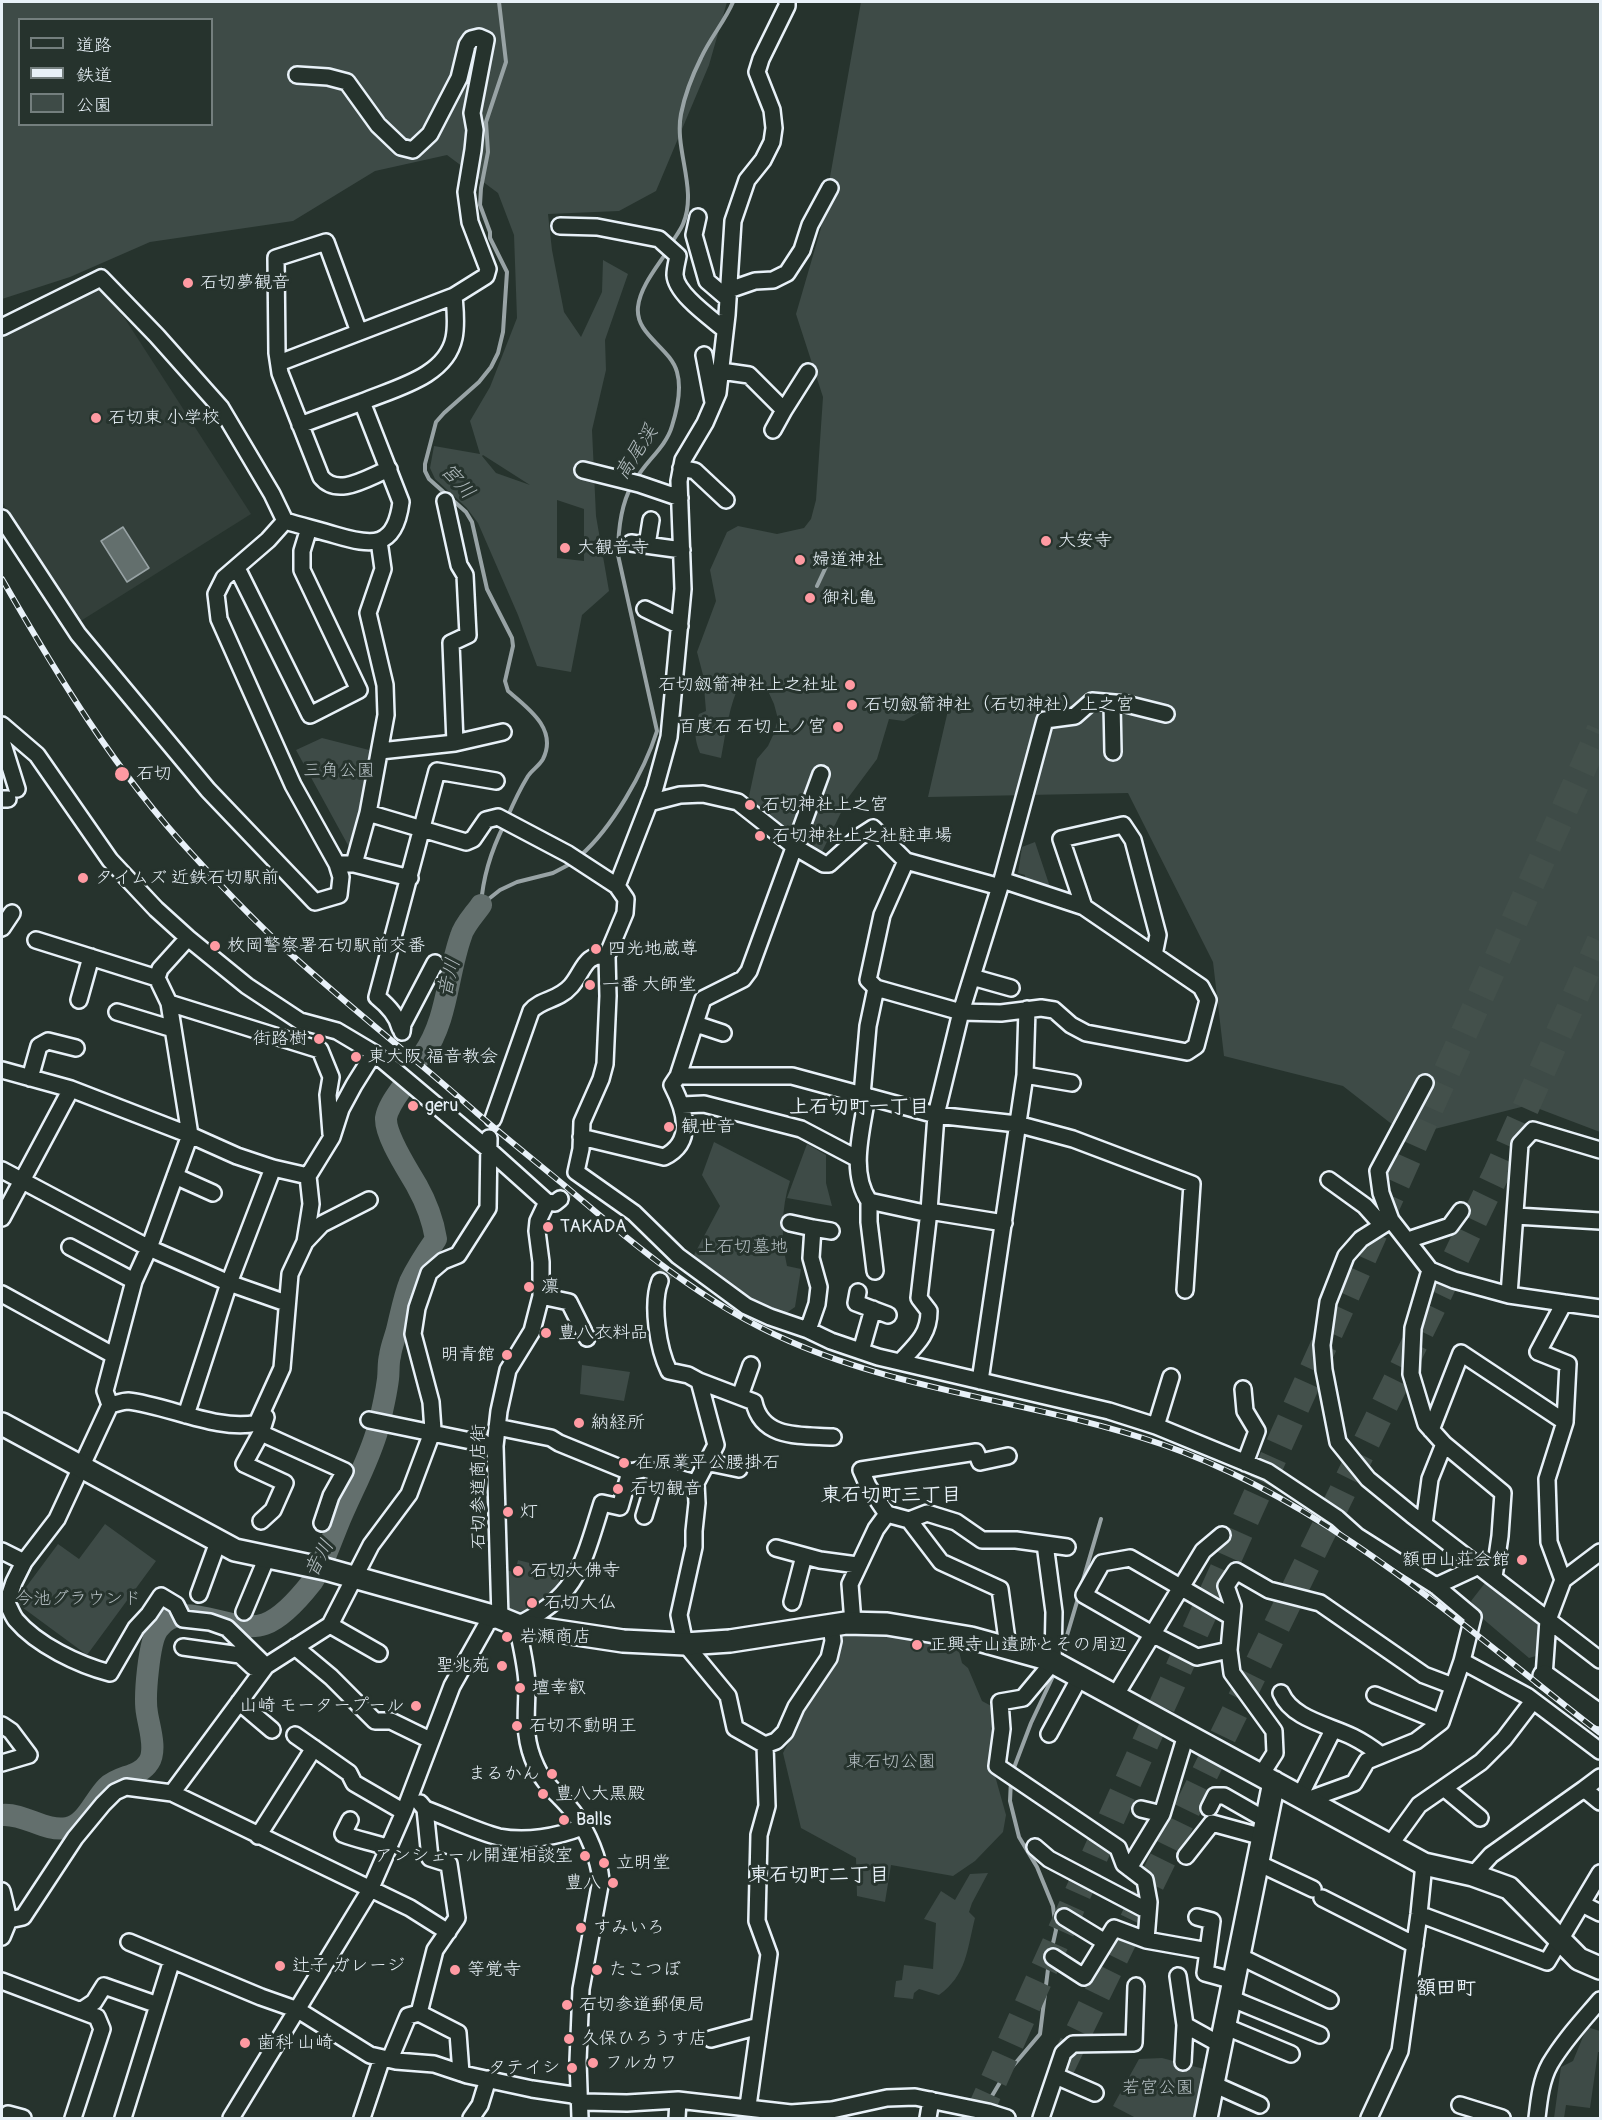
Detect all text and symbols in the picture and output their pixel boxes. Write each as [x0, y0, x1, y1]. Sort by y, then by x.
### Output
legend [18, 18, 213, 126]
text: 道路 [76, 34, 112, 57]
text: 鉄道 [76, 64, 112, 87]
text: 公園 [76, 94, 112, 117]
place label: 石切夢観音 [200, 272, 290, 294]
marker: 石切夢観音 [181, 276, 195, 290]
place label: 石切東 小学校 [108, 407, 220, 429]
marker: 石切東 小学校 [89, 411, 103, 425]
water label: 高尾渓 [611, 421, 663, 485]
water label: 宮川 [435, 459, 479, 505]
place label: 大安寺 [1058, 530, 1112, 552]
marker: 大安寺 [1039, 534, 1053, 548]
place label: 大観音寺 [577, 537, 649, 559]
marker: 大観音寺 [558, 541, 572, 555]
place label: 婦道神社 [812, 549, 884, 571]
marker: 婦道神社 [793, 553, 807, 567]
place label: 御礼亀 [822, 587, 876, 609]
marker: 御礼亀 [803, 591, 817, 605]
place label: 石切劔箭神社上之社址 [658, 674, 838, 696]
marker: 石切劔箭神社上之社址 [843, 678, 857, 692]
place label: 石切劔箭神社（石切神社）上之宮 [864, 694, 1134, 716]
marker: 石切劔箭神社（石切神社）上之宮 [845, 698, 859, 712]
place label: 百度石 石切上ノ宮 [678, 716, 826, 738]
marker: 百度石 石切上ノ宮 [831, 720, 845, 734]
park label: 三角公園 [303, 760, 375, 782]
place label: 石切 [136, 763, 172, 785]
marker: 石切 [113, 765, 131, 783]
place label: 石切神社上之宮 [762, 794, 888, 816]
marker: 石切神社上之宮 [743, 798, 757, 812]
place label: 石切神社上之社駐車場 [772, 825, 952, 847]
marker: 石切神社上之社駐車場 [753, 829, 767, 843]
place label: タイムズ 近鉄石切駅前 [95, 867, 279, 889]
marker: タイムズ 近鉄石切駅前 [76, 871, 90, 885]
place label: 枚岡警察署石切駅前交番 [227, 935, 425, 957]
place label: 四光地蔵尊 [608, 938, 698, 960]
marker: 枚岡警察署石切駅前交番 [208, 939, 222, 953]
marker: 四光地蔵尊 [589, 942, 603, 956]
water label: 音川 [434, 956, 466, 1000]
place label: 一番 大師堂 [602, 974, 696, 996]
marker: 一番 大師堂 [583, 978, 597, 992]
place label: 街路樹 [253, 1028, 307, 1050]
marker: 街路樹 [312, 1032, 326, 1046]
place label: 東大阪 福音教会 [368, 1046, 498, 1068]
marker: 東大阪 福音教会 [349, 1050, 363, 1064]
place label: geru [425, 1095, 458, 1117]
district label: 上石切町一丁目 [789, 1096, 929, 1120]
marker: geru [406, 1099, 420, 1113]
place label: 観世音 [681, 1116, 735, 1138]
marker: 観世音 [662, 1120, 676, 1134]
place label: TAKADA [560, 1216, 627, 1238]
marker: TAKADA [541, 1220, 555, 1234]
park label: 上石切墓地 [698, 1236, 788, 1258]
place label: 凛 [541, 1276, 559, 1298]
marker: 凛 [522, 1280, 536, 1294]
place label: 豊八衣料品 [558, 1322, 648, 1344]
marker: 豊八衣料品 [539, 1326, 553, 1340]
place label: 明青館 [441, 1344, 495, 1366]
marker: 明青館 [500, 1348, 514, 1362]
place label: 納経所 [591, 1412, 645, 1434]
marker: 納経所 [572, 1416, 586, 1430]
street label: 石切参道商店街 [468, 1424, 490, 1550]
place label: 在原業平公腰掛石 [636, 1452, 780, 1474]
marker: 在原業平公腰掛石 [617, 1456, 631, 1470]
place label: 石切観音 [630, 1478, 702, 1500]
marker: 石切観音 [611, 1482, 625, 1496]
district label: 東石切町三丁目 [821, 1484, 961, 1508]
place label: 灯 [520, 1501, 538, 1523]
marker: 灯 [501, 1505, 515, 1519]
water label: 音川 [300, 1536, 340, 1582]
place label: 額田山荘会館 [1402, 1549, 1510, 1571]
marker: 額田山荘会館 [1515, 1553, 1529, 1567]
place label: 石切大佛寺 [530, 1560, 620, 1582]
marker: 石切大佛寺 [511, 1564, 525, 1578]
park label: 今池グラウンド [15, 1588, 141, 1610]
place label: 石切大仏 [544, 1592, 616, 1614]
marker: 石切大仏 [525, 1596, 539, 1610]
place label: 岩瀬商店 [519, 1626, 591, 1648]
marker: 岩瀬商店 [500, 1630, 514, 1644]
place label: 正興寺山遺跡とその周辺 [929, 1634, 1127, 1656]
marker: 正興寺山遺跡とその周辺 [910, 1638, 924, 1652]
place label: 聖兆苑 [436, 1655, 490, 1677]
marker: 聖兆苑 [495, 1659, 509, 1673]
place label: 壇幸叡 [532, 1677, 586, 1699]
marker: 壇幸叡 [513, 1681, 527, 1695]
place label: 山崎 モータープール [239, 1695, 404, 1717]
marker: 山崎 モータープール [409, 1699, 423, 1713]
place label: 石切不動明王 [529, 1715, 637, 1737]
marker: 石切不動明王 [510, 1719, 524, 1733]
park label: 東石切公園 [846, 1751, 936, 1773]
place label: まるかん [468, 1763, 540, 1785]
marker: まるかん [545, 1767, 559, 1781]
place label: 豊八大黒殿 [555, 1783, 645, 1805]
marker: 豊八大黒殿 [536, 1787, 550, 1801]
place label: Balls [576, 1809, 611, 1831]
marker: Balls [557, 1813, 571, 1827]
place label: アンシェール開運相談室 [375, 1845, 573, 1867]
marker: アンシェール開運相談室 [578, 1849, 592, 1863]
place label: 立明堂 [616, 1852, 670, 1874]
marker: 立明堂 [597, 1856, 611, 1870]
district label: 東石切町二丁目 [749, 1864, 889, 1888]
place label: 豊八 [565, 1872, 601, 1894]
marker: 豊八 [606, 1876, 620, 1890]
place label: すみいろ [593, 1917, 665, 1939]
marker: すみいろ [574, 1921, 588, 1935]
place label: 辻子 ガレージ [292, 1955, 405, 1977]
marker: 辻子 ガレージ [273, 1959, 287, 1973]
place label: 等覚寺 [467, 1959, 521, 1981]
place label: たこつぼ [609, 1959, 681, 1981]
marker: 等覚寺 [448, 1963, 462, 1977]
marker: たこつぼ [590, 1963, 604, 1977]
district label: 額田町 [1416, 1977, 1476, 2001]
place label: 石切参道郵便局 [579, 1994, 705, 2016]
marker: 石切参道郵便局 [560, 1998, 574, 2012]
place label: 久保ひろうす店 [581, 2028, 707, 2050]
place label: 歯科 山崎 [257, 2032, 333, 2054]
marker: 久保ひろうす店 [562, 2032, 576, 2046]
marker: 歯科 山崎 [238, 2036, 252, 2050]
place label: フルカワ [605, 2052, 677, 2074]
marker: フルカワ [586, 2056, 600, 2070]
place label: タテイシ [488, 2057, 560, 2079]
marker: タテイシ [565, 2061, 579, 2075]
park label: 若宮公園 [1122, 2077, 1194, 2099]

